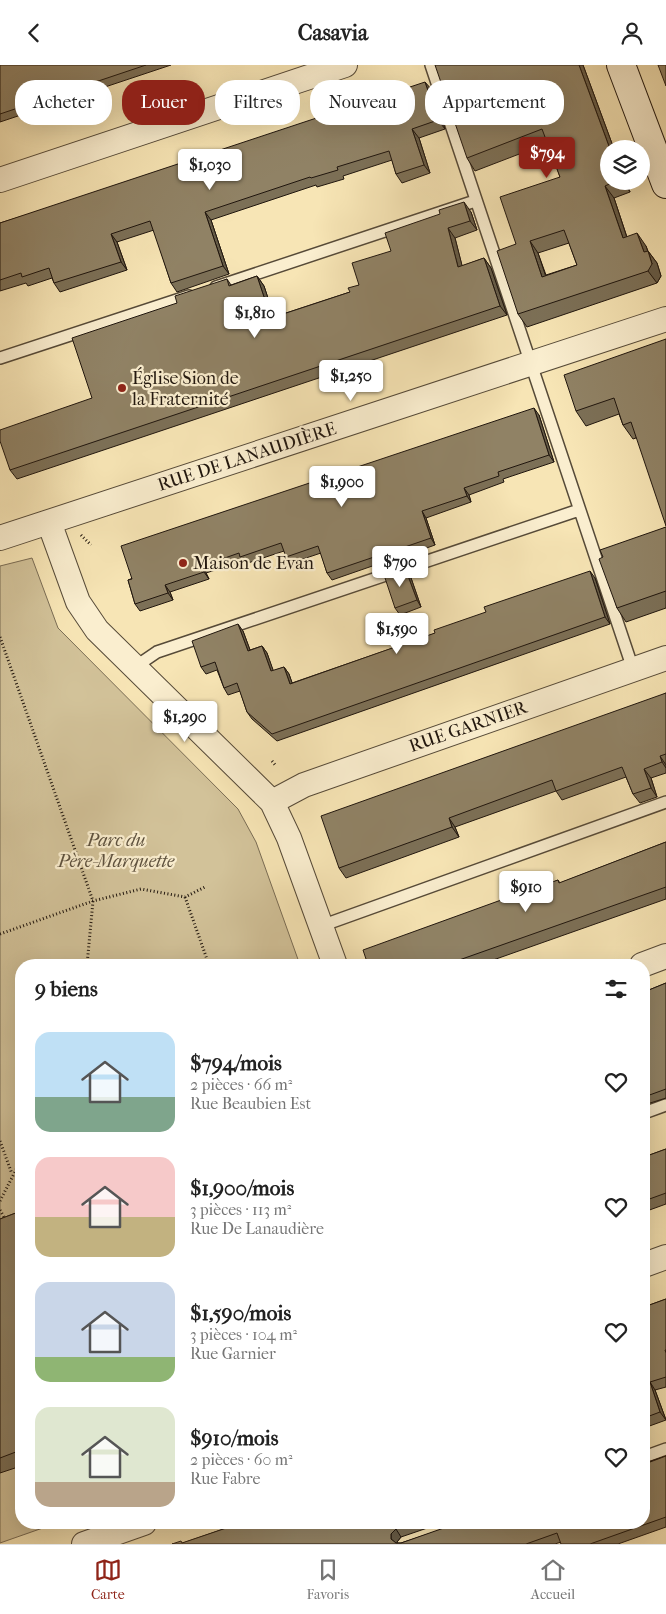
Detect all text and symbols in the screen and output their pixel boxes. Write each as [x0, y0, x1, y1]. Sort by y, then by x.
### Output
icon: back [20, 19, 48, 47]
icon: person [618, 19, 646, 47]
text: Casavia [298, 20, 368, 46]
chip: Acheter [15, 80, 112, 125]
chip: Louer [122, 80, 205, 125]
chip: Filtres [215, 80, 300, 125]
chip: Nouveau [310, 80, 415, 125]
chip: Appartement [425, 80, 564, 125]
pin: $794 [517, 137, 577, 179]
map controls [600, 140, 650, 190]
button: layers [600, 140, 650, 190]
text: $794 [530, 143, 564, 162]
pin: $1,030 [169, 149, 251, 191]
text: $1,030 [189, 155, 231, 174]
pin: $1,810 [214, 297, 296, 339]
text: $1,810 [235, 303, 275, 322]
pin: $1,250 [310, 359, 392, 402]
text: $1,250 [330, 366, 372, 385]
place label: Église Sion de la Fraternité [131, 367, 239, 410]
marker: Église Sion de la Fraternité [116, 382, 128, 394]
street label: RUE DE LANAUDIÈRE [155, 417, 339, 496]
pin: $1,900 [301, 465, 383, 508]
text: $1,900 [320, 472, 364, 491]
pin: $790 [370, 545, 430, 588]
text: $790 [383, 552, 417, 571]
place label: Maison de Evan [193, 553, 315, 574]
marker: Maison de Evan [177, 557, 189, 569]
pin: $1,590 [356, 613, 438, 655]
text: $1,590 [376, 619, 418, 638]
street label: RUE GARNIER [406, 697, 531, 757]
pin: $1,290 [144, 701, 226, 743]
text: $1,290 [163, 707, 207, 726]
park label: Parc du Père-Marquette [57, 830, 175, 872]
pin: $910 [496, 871, 556, 913]
text: $910 [510, 877, 542, 896]
icon: filters [602, 975, 630, 1003]
text: 9 biens [35, 977, 98, 1001]
text: $794/mois [190, 1051, 282, 1075]
icon: home [75, 1052, 135, 1112]
icon: heart [602, 1068, 630, 1096]
text: 2 pièces · 66 m² [190, 1075, 292, 1094]
text: Rue Beaubien Est [190, 1094, 311, 1113]
text: $1,900/mois [190, 1176, 294, 1200]
icon: home [75, 1177, 135, 1237]
icon: heart [602, 1193, 630, 1221]
text: 3 pièces · 113 m² [190, 1200, 291, 1219]
text: Rue De Lanaudière [190, 1219, 324, 1238]
text: $1,590/mois [190, 1301, 291, 1325]
icon: home [75, 1302, 135, 1362]
icon: heart [602, 1318, 630, 1346]
text: 3 pièces · 104 m² [190, 1325, 297, 1344]
text: Rue Garnier [190, 1344, 276, 1363]
text: $910/mois [190, 1426, 278, 1450]
icon: home [75, 1427, 135, 1487]
icon: heart [602, 1443, 630, 1471]
text: 2 pièces · 60 m² [190, 1450, 293, 1469]
text: Rue Fabre [190, 1469, 260, 1488]
tab: Carte [91, 1556, 125, 1603]
tab: Favoris [306, 1556, 349, 1603]
tab: Accueil [531, 1556, 575, 1603]

